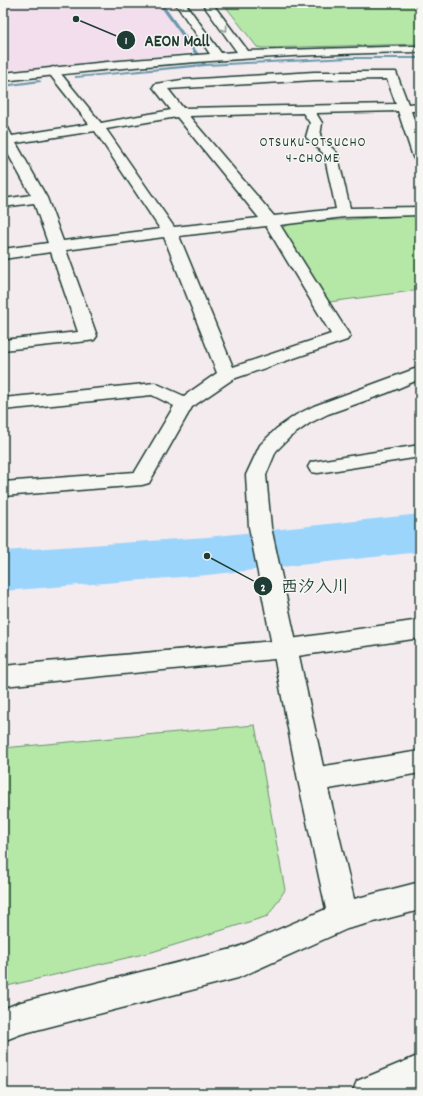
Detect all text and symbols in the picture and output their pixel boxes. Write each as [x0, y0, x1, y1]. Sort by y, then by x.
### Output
one-way arrow [221, 24, 228, 31]
callout: AEON Mall [116, 25, 217, 54]
text: AEON Mall [144, 31, 210, 55]
text: 1 [125, 33, 128, 50]
district label: OTSUKU-OTSUCHO 4-CHOME [259, 133, 367, 169]
callout: 西汐入川 [253, 572, 357, 601]
text: 西汐入川 [281, 577, 349, 601]
text: 2 [260, 580, 266, 597]

